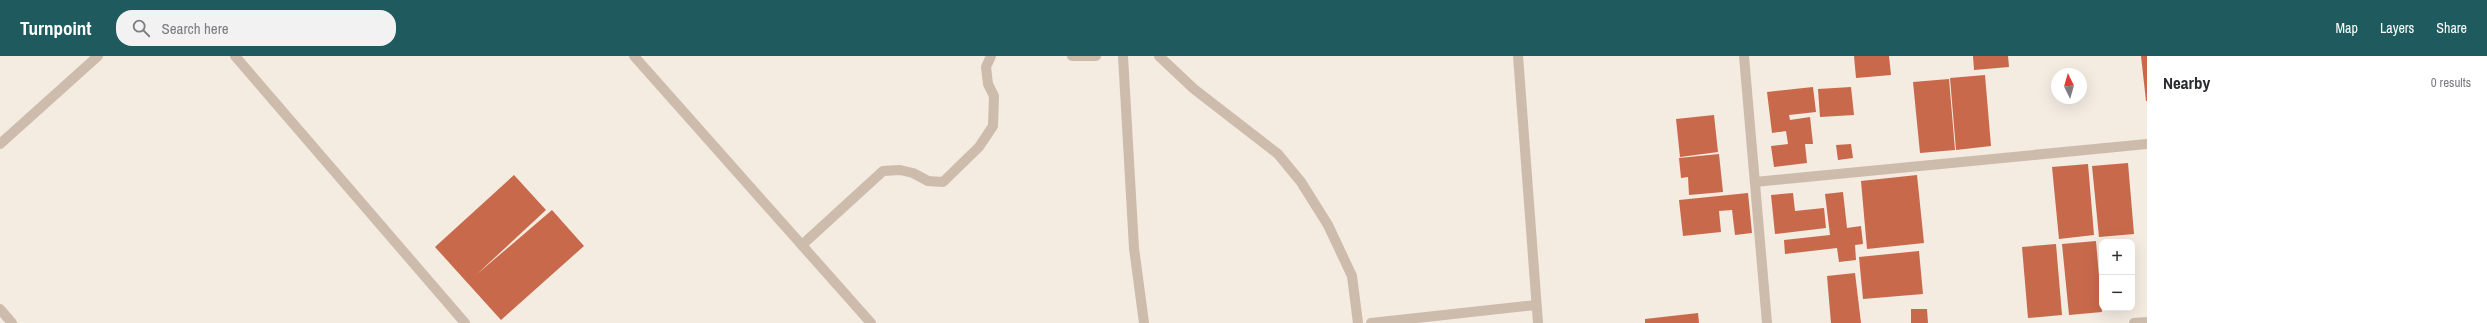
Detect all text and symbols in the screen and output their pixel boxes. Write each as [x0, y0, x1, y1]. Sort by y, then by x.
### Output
search box [116, 10, 396, 46]
text: Turnpoint [20, 15, 92, 41]
icon: search [130, 17, 152, 39]
text: Search here [162, 18, 229, 39]
text: Map [2336, 19, 2358, 37]
text: Layers [2380, 19, 2414, 37]
text: Share [2436, 19, 2467, 37]
north arrow [2051, 68, 2087, 104]
text: Nearby [2163, 71, 2210, 94]
text: 0 results [2431, 74, 2471, 91]
map controls [2099, 239, 2135, 311]
button: + [2099, 239, 2135, 275]
button: − [2099, 275, 2135, 311]

